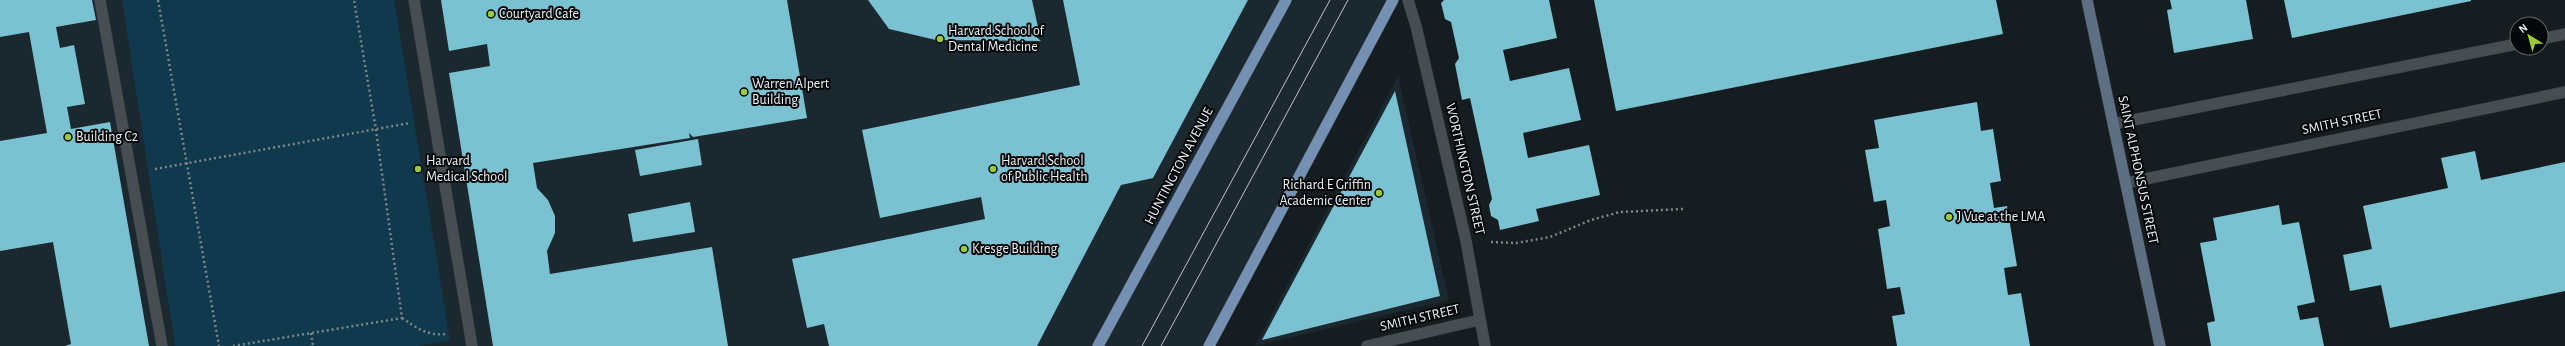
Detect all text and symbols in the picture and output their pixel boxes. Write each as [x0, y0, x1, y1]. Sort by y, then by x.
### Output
place label: Courtyard Cafe [499, 7, 579, 21]
marker: Courtyard Cafe [486, 9, 496, 19]
north arrow [2509, 16, 2549, 56]
text: N [2517, 22, 2530, 35]
place label: Harvard School of Dental Medicine [948, 24, 1045, 54]
marker: Harvard School of Dental Medicine [935, 34, 945, 44]
place label: Warren Alpert Building [752, 77, 830, 107]
marker: Warren Alpert Building [739, 87, 749, 97]
street label: SAINT ALPHONSUS STREET [2115, 94, 2161, 246]
street label: WORTHINGTON STREET [1443, 102, 1487, 236]
street label: HUNTINGTON AVENUE [1142, 105, 1216, 227]
street label: SMITH STREET [2301, 107, 2383, 137]
place label: Building C2 [76, 130, 138, 144]
marker: Building C2 [63, 132, 73, 142]
place label: Harvard Medical School [426, 154, 508, 184]
place label: Harvard School of Public Health [1001, 154, 1088, 184]
marker: Harvard Medical School [413, 164, 423, 174]
marker: Harvard School of Public Health [988, 164, 998, 174]
place label: Richard E Griffin Academic Center [1280, 178, 1371, 208]
marker: Richard E Griffin Academic Center [1374, 188, 1384, 198]
place label: J Vue at the LMA [1957, 210, 2045, 224]
marker: J Vue at the LMA [1944, 212, 1954, 222]
place label: Kresge Building [972, 242, 1058, 256]
marker: Kresge Building [959, 244, 969, 254]
street label: SMITH STREET [1379, 302, 1461, 334]

